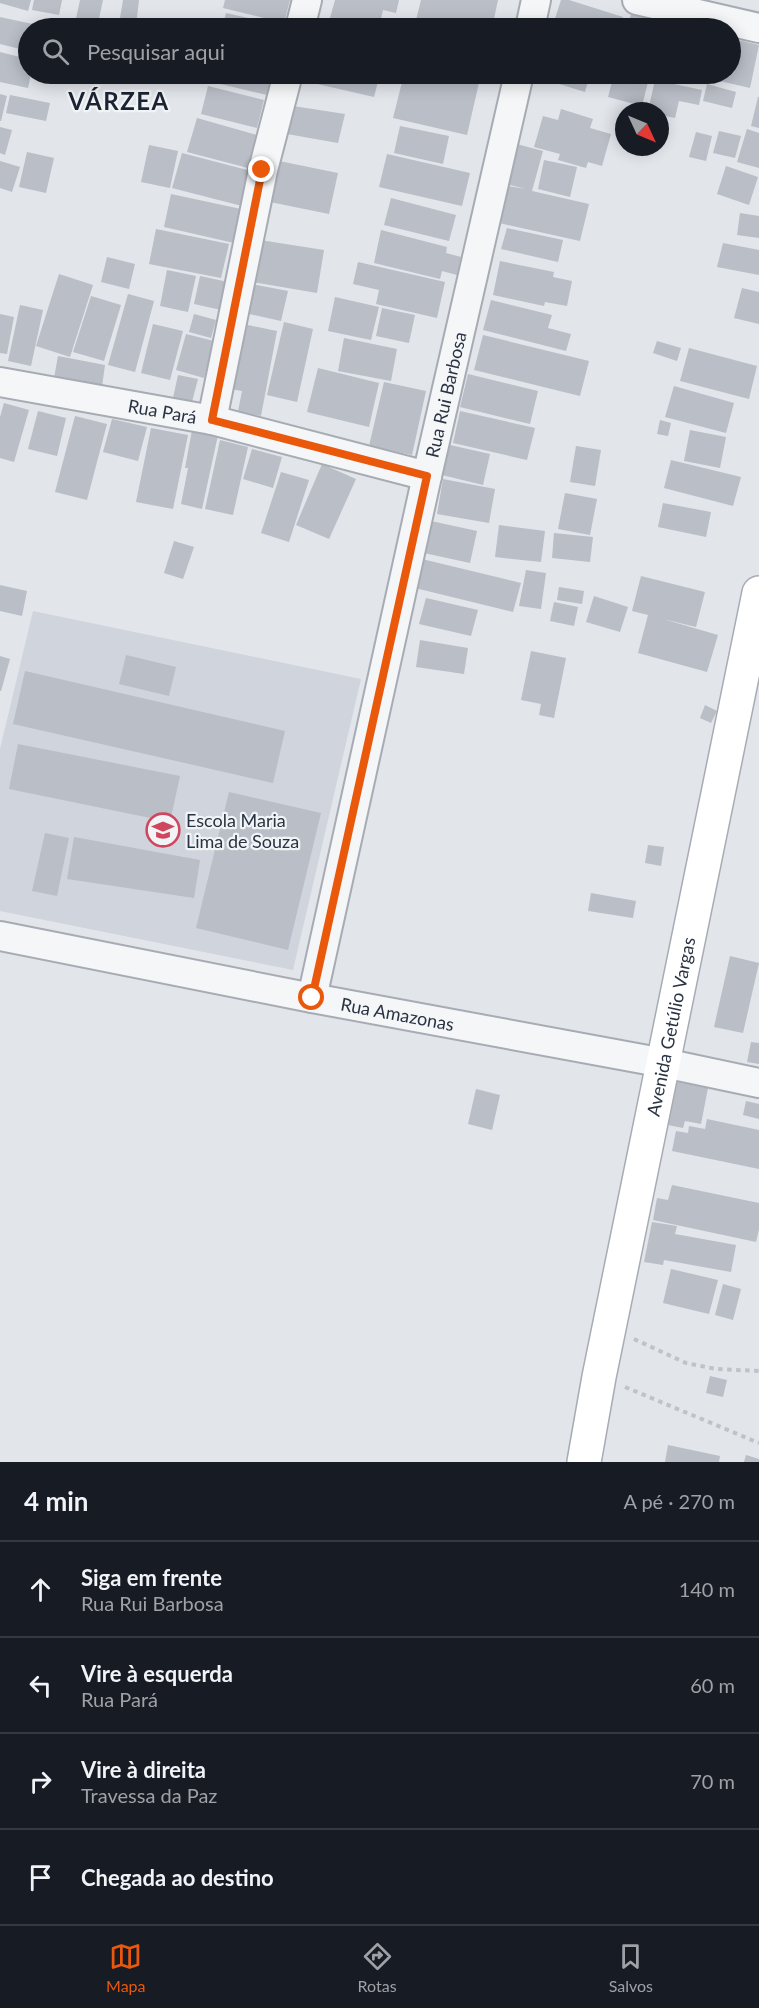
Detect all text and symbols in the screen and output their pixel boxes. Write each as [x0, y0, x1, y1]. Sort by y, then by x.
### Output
search box [18, 18, 741, 84]
icon: search [39, 35, 72, 68]
text: Pesquisar aqui [87, 38, 225, 65]
district label: VÁRZEA [67, 86, 170, 115]
north arrow [615, 102, 669, 156]
route end [248, 156, 274, 182]
street label: Rua Rui Barbosa [421, 330, 471, 460]
street label: Rua Pará [126, 394, 199, 428]
place label: Escola Maria Lima de Souza [186, 809, 299, 852]
school or university icon: Escola Maria Lima de Souza [145, 812, 181, 848]
street label: Avenida Getúlio Vargas [642, 935, 700, 1118]
route start [298, 984, 324, 1010]
street label: Rua Amazonas [339, 993, 456, 1035]
text: 4 min [24, 1485, 88, 1517]
text: A pé · 270 m [623, 1489, 735, 1513]
text: Siga em frente [81, 1564, 222, 1591]
icon: ahead [24, 1573, 57, 1606]
text: 140 m [679, 1577, 735, 1601]
text: Rua Rui Barbosa [81, 1591, 224, 1615]
text: Vire à esquerda [81, 1660, 233, 1687]
icon: left [24, 1669, 57, 1702]
text: 60 m [690, 1673, 735, 1697]
text: Rua Pará [81, 1687, 158, 1711]
text: Vire à direita [81, 1756, 206, 1783]
icon: right [24, 1765, 57, 1798]
text: 70 m [690, 1769, 735, 1793]
text: Travessa da Paz [81, 1783, 217, 1807]
icon: arrive [24, 1861, 57, 1894]
text: Chegada ao destino [81, 1864, 274, 1891]
tab: Mapa [106, 1940, 146, 1995]
tab: Rotas [358, 1940, 397, 1995]
tab: Salvos [609, 1940, 653, 1995]

